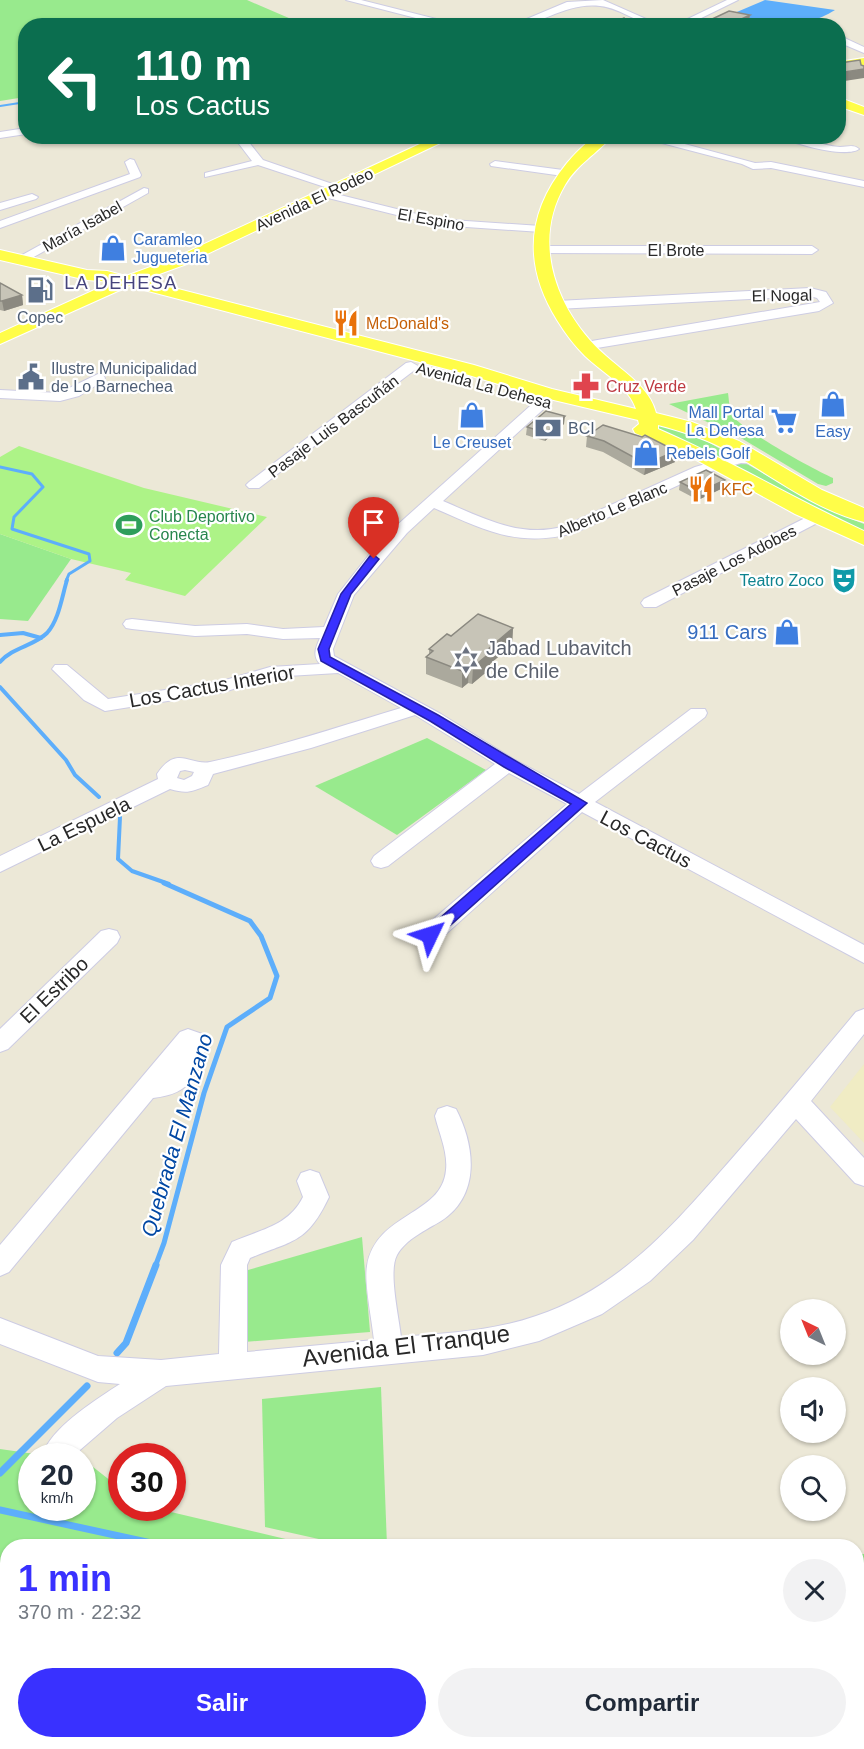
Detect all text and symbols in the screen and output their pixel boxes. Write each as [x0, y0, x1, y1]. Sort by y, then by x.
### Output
icon: left [36, 42, 114, 120]
text: 110 m [135, 42, 252, 89]
text: Los Cactus [135, 91, 270, 121]
street label: Avenida El Rodeo [253, 165, 376, 234]
street label: María Isabel [40, 198, 125, 255]
street label: El Espino [396, 205, 466, 234]
place label: Caramleo Jugueteria [133, 231, 208, 266]
shop icon: Caramleo Jugueteria [98, 233, 128, 263]
street label: El Brote [648, 242, 705, 259]
district label: LA DEHESA [64, 273, 178, 293]
fuel station icon: Copec [25, 275, 55, 305]
street label: El Nogal [752, 286, 812, 305]
restaurant icon: McDonald's [331, 308, 361, 338]
place label: Copec [17, 309, 63, 326]
place label: McDonald's [366, 315, 449, 332]
street label: Avenida La Dehesa [414, 359, 553, 412]
place label: Ilustre Municipalidad de Lo Barnechea [51, 360, 197, 395]
public building icon: Ilustre Municipalidad de Lo Barnechea [16, 362, 46, 392]
pharmacy icon: Cruz Verde [571, 371, 601, 401]
street label: Pasaje Luis Bascuñán [265, 372, 402, 481]
place label: Cruz Verde [606, 378, 686, 395]
shop icon: Easy [818, 389, 848, 419]
shop icon: Le Creuset [457, 400, 487, 430]
place label: Mall Portal La Dehesa [687, 404, 764, 439]
supermarket icon: Mall Portal La Dehesa [769, 406, 799, 436]
bank icon: BCI [533, 413, 563, 443]
place label: BCI [568, 420, 595, 437]
place label: Easy [815, 423, 851, 440]
place label: Le Creuset [433, 434, 512, 451]
shop icon: Rebels Golf [631, 438, 661, 468]
place label: Rebels Golf [666, 445, 750, 462]
restaurant icon: KFC [686, 474, 716, 504]
street label: Alberto Le Blanc [555, 479, 670, 540]
place label: KFC [721, 481, 753, 498]
pin [348, 497, 399, 559]
icon: arrive [357, 506, 390, 539]
place label: Club Deportivo Conecta [149, 508, 255, 543]
sports icon: Club Deportivo Conecta [114, 510, 144, 540]
street label: Pasaje Los Adobes [669, 522, 799, 599]
theatre icon: Teatro Zoco [829, 565, 859, 595]
place label: Teatro Zoco [740, 572, 824, 589]
shop icon: 911 Cars [772, 617, 802, 647]
place label: 911 Cars [687, 621, 767, 643]
place label: Jabad Lubavitch de Chile [486, 637, 632, 682]
synagogue icon: Jabad Lubavitch de Chile [451, 645, 481, 675]
street label: Los Cactus Interior [127, 661, 297, 711]
street label: La Espuela [34, 792, 135, 856]
street label: Los Cactus [597, 806, 695, 872]
position arrow [398, 903, 462, 967]
street label: El Estribo [16, 952, 92, 1028]
water label: Quebrada El Manzano [137, 1030, 217, 1239]
north arrow [780, 1299, 846, 1365]
map controls [780, 1299, 846, 1521]
street label: Avenida El Tranque [301, 1319, 511, 1372]
button: sound [780, 1377, 846, 1443]
speed limit sign: 30 [108, 1443, 186, 1521]
button: search [780, 1455, 846, 1521]
text: 20 [40, 1458, 74, 1491]
text: km/h [41, 1489, 73, 1506]
text: 1 min [18, 1558, 112, 1599]
button: close [783, 1559, 846, 1622]
text: 370 m · 22:32 [18, 1601, 141, 1623]
button: Salir [18, 1668, 426, 1737]
button: Compartir [438, 1668, 846, 1737]

